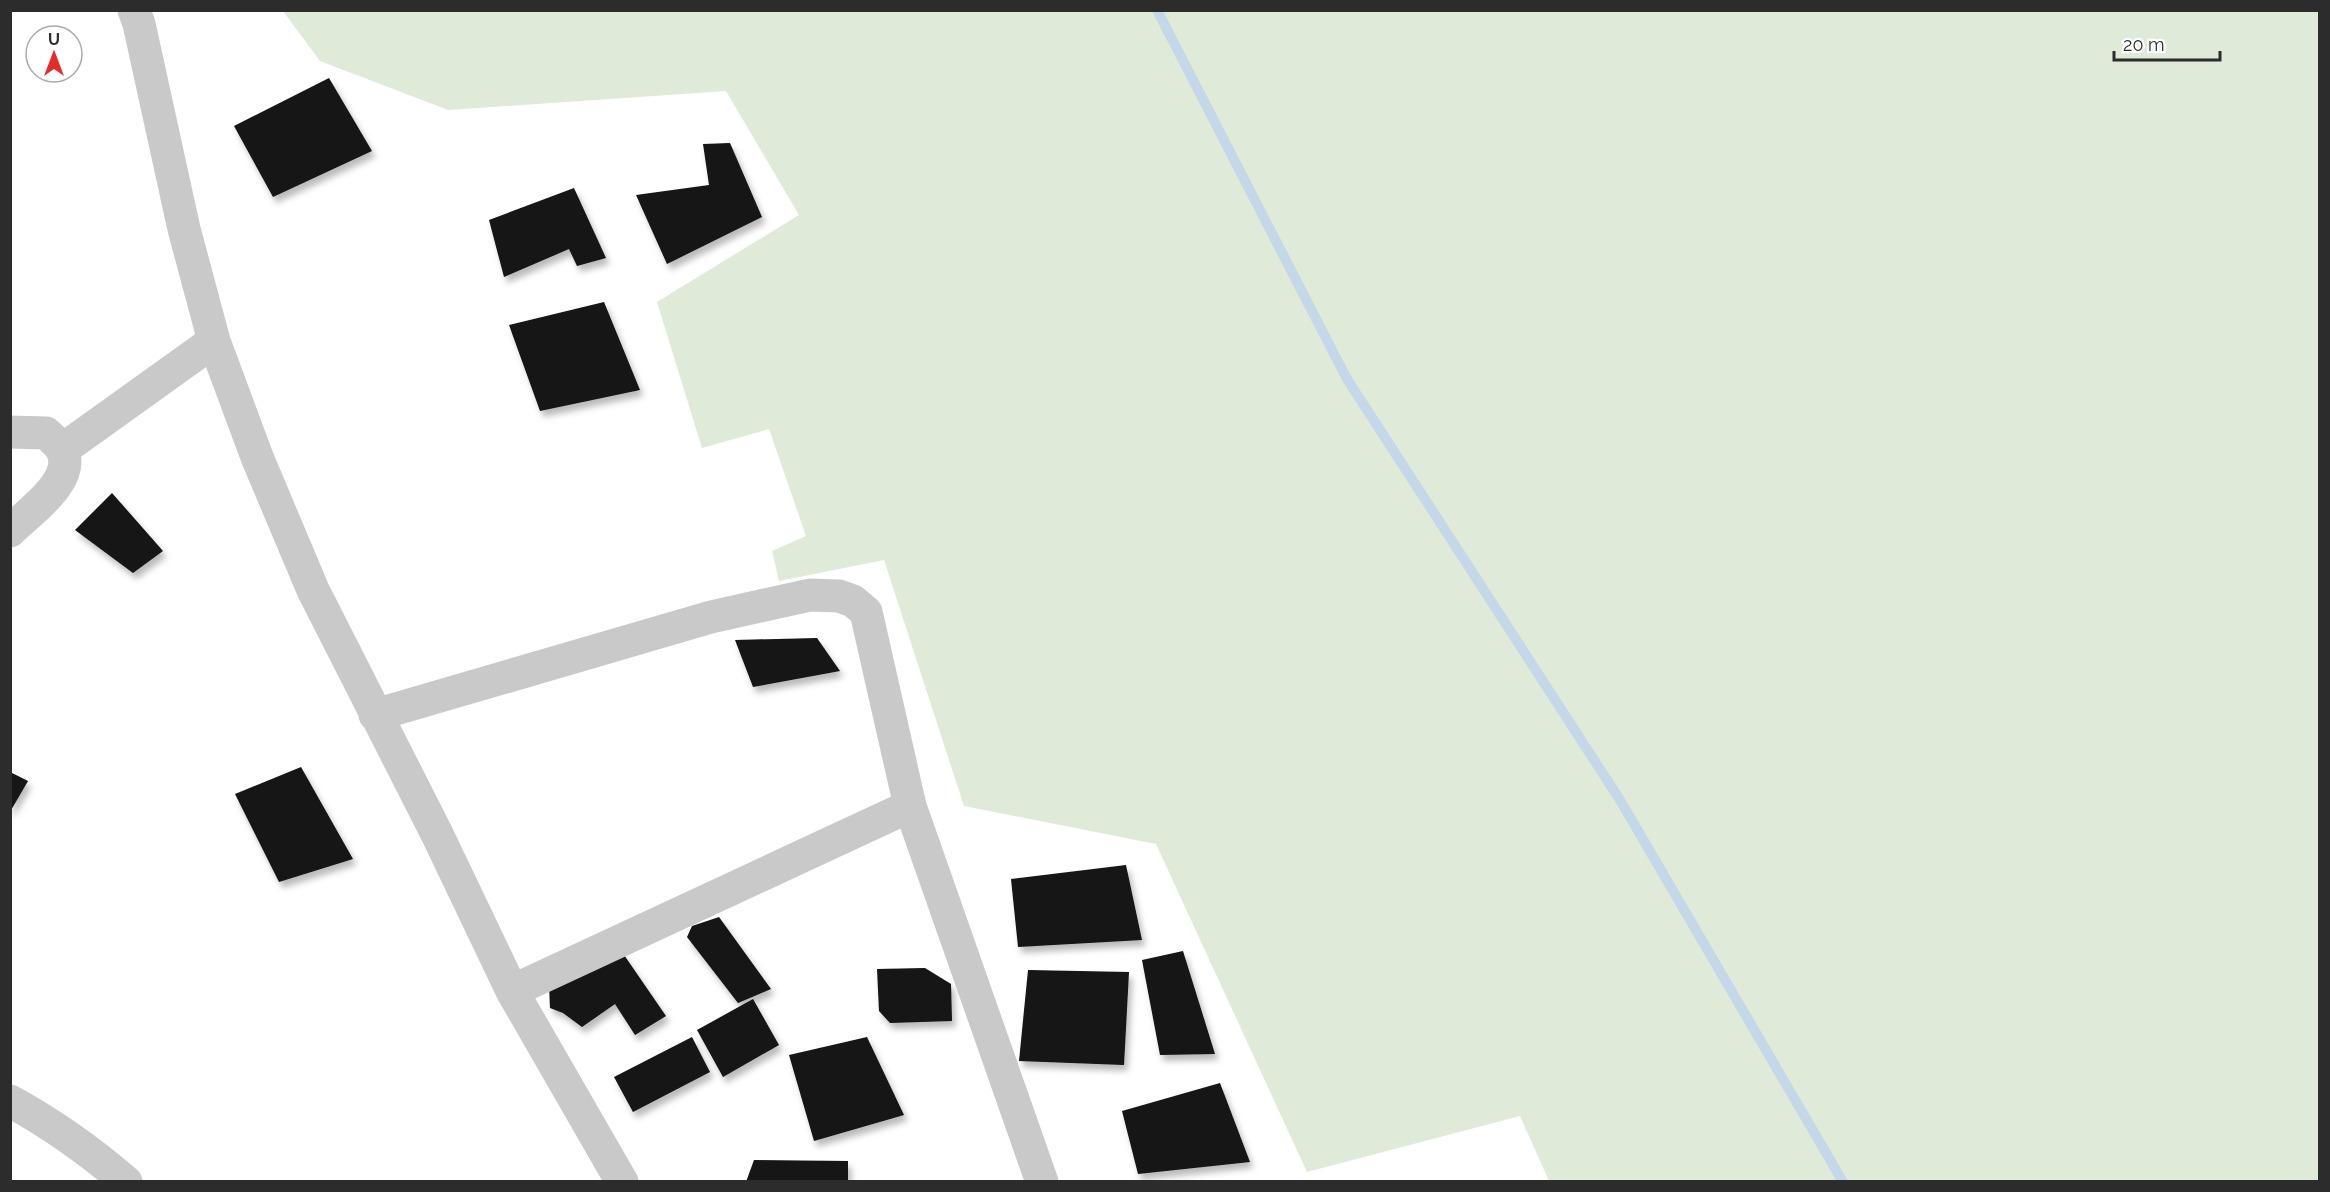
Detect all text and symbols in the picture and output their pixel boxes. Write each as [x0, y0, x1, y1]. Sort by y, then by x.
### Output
north arrow [24, 24, 84, 84]
scale bar [2114, 24, 2220, 62]
text: U [48, 30, 60, 49]
text: 20 m [2123, 34, 2165, 55]

